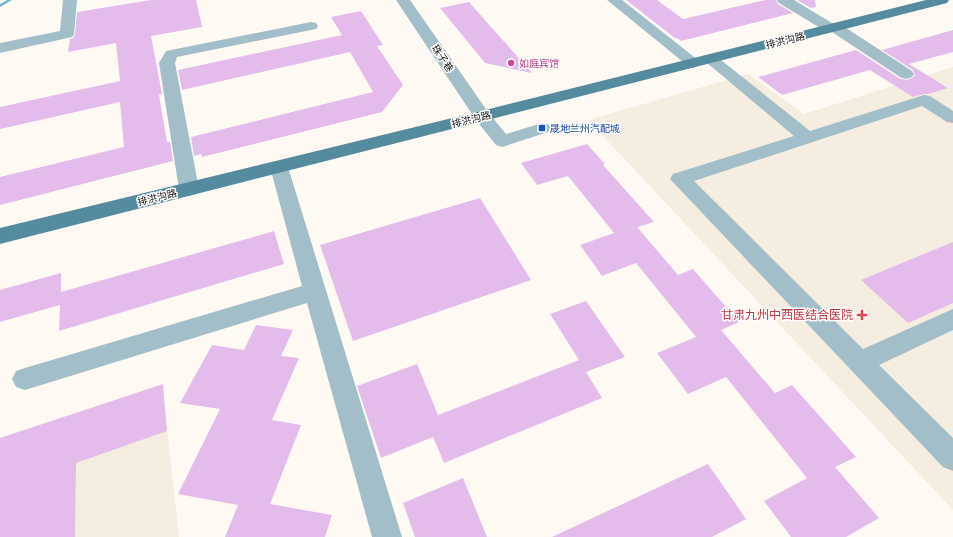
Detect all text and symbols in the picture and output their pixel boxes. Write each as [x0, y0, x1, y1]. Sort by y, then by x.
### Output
street label: 排洪沟路 [764, 29, 806, 52]
street label: 珠子巷 [429, 42, 456, 74]
place label: 如庭宾馆 [519, 57, 559, 70]
marker: 如庭宾馆 [506, 58, 516, 68]
street label: 排洪沟路 [450, 108, 492, 131]
place label: 晟地兰州汽配城 [550, 122, 620, 135]
marker: 晟地兰州汽配城 [537, 123, 547, 133]
street label: 排洪沟路 [136, 186, 178, 209]
place label: 甘肃九州中西医结合医院 [721, 307, 853, 322]
marker: 甘肃九州中西医结合医院 [856, 309, 868, 321]

